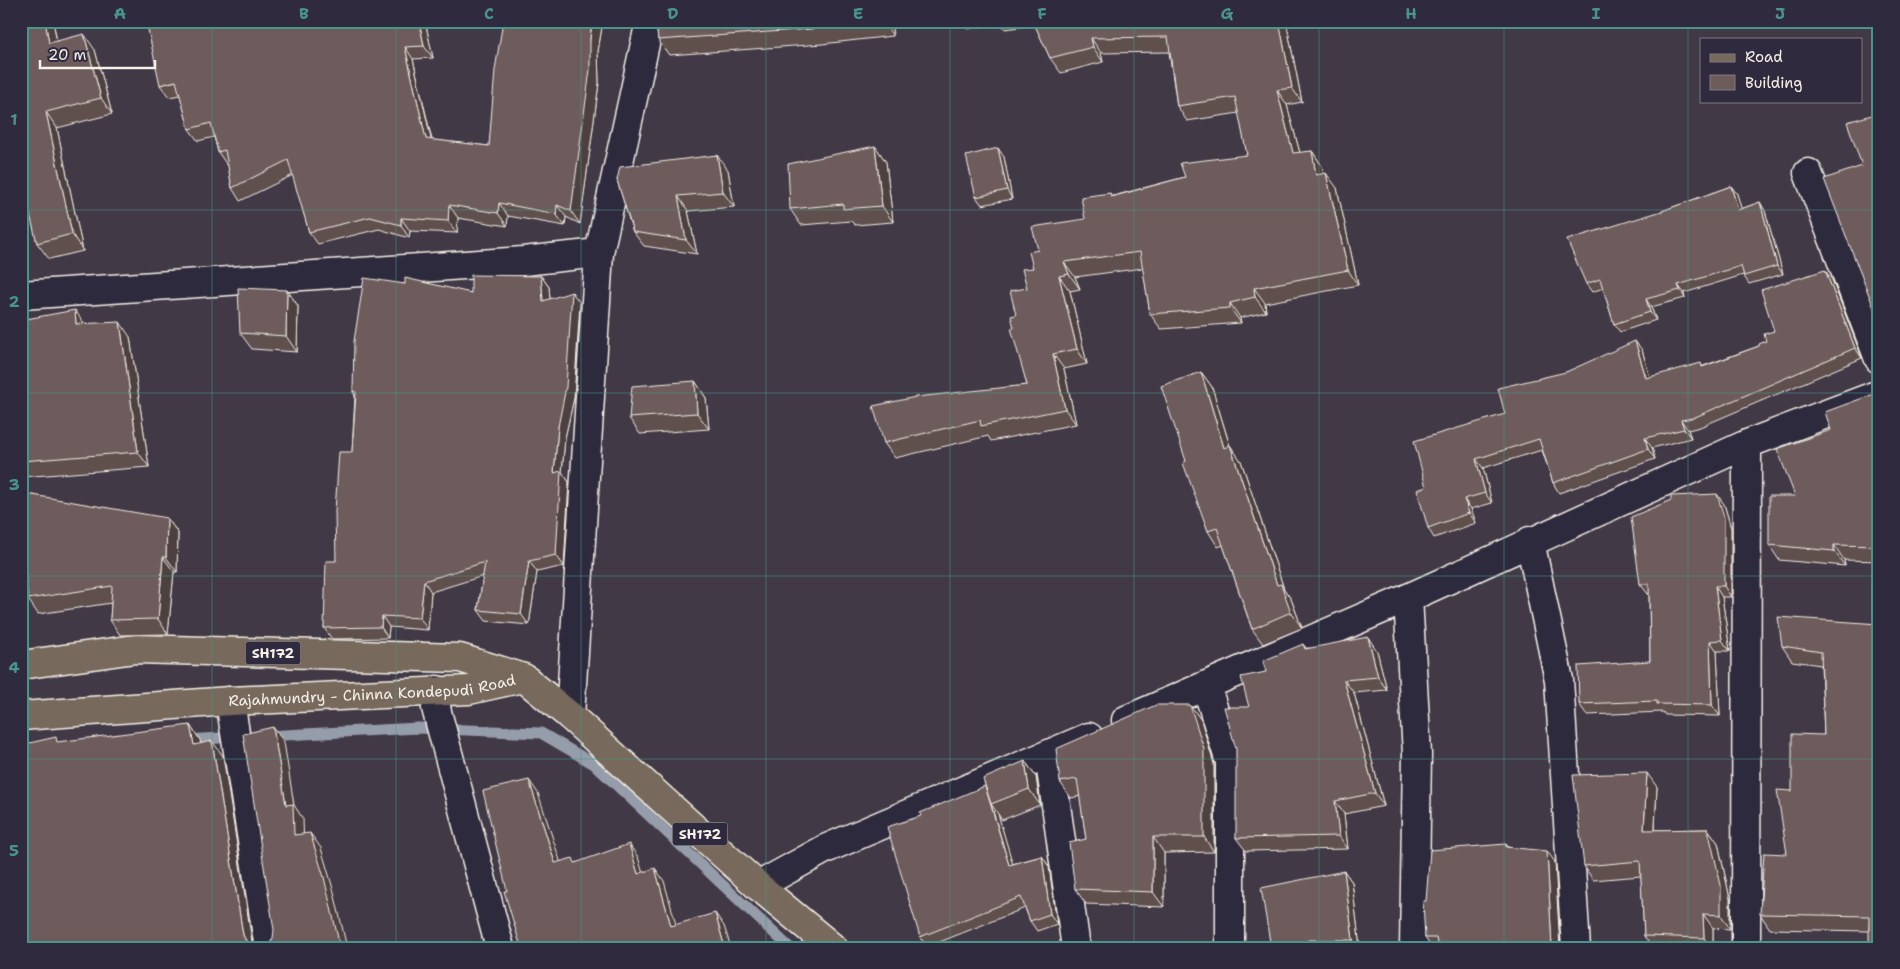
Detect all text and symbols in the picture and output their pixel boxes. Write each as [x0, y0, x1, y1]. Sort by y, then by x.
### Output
text: A [114, 3, 126, 24]
text: B [299, 3, 309, 24]
text: C [484, 3, 494, 24]
text: D [667, 3, 679, 24]
text: E [853, 3, 863, 24]
text: F [1037, 3, 1047, 24]
text: G [1221, 3, 1234, 24]
text: H [1405, 3, 1417, 24]
text: I [1592, 3, 1601, 24]
text: J [1775, 3, 1785, 24]
scale bar [40, 38, 155, 70]
legend [1700, 38, 1862, 102]
text: 20 m [48, 45, 87, 65]
text: Road [1745, 47, 1783, 67]
text: Building [1745, 73, 1802, 93]
text: 1 [10, 109, 18, 130]
text: 2 [8, 291, 20, 312]
text: 3 [8, 474, 20, 495]
road number: SH172 [246, 641, 300, 664]
text: 4 [8, 657, 20, 678]
street label: Rajahmundry - Chinna Kondepudi Road [228, 670, 518, 711]
road number: SH172 [672, 822, 728, 846]
text: 5 [9, 840, 19, 861]

